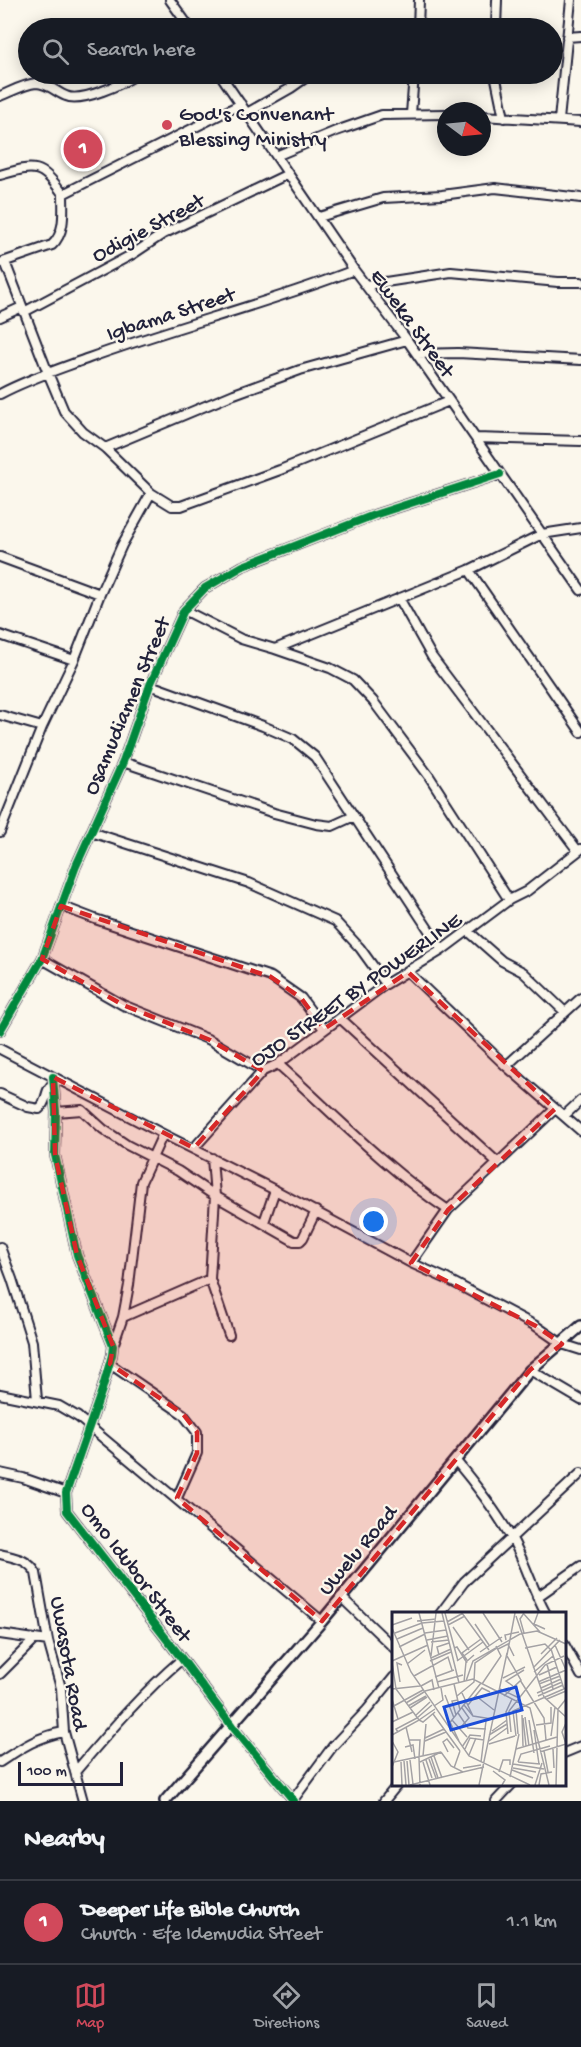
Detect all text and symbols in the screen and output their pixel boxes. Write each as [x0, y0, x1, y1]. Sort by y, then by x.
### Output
search box [18, 18, 563, 84]
icon: search [39, 35, 72, 68]
text: Search here [87, 38, 195, 64]
north arrow [437, 102, 491, 156]
place label: God's Convenant Blessing Ministry [178, 103, 335, 154]
marker: God's Convenant Blessing Ministry [160, 118, 174, 132]
pin: 1 [64, 126, 103, 172]
street label: Odigie Street [88, 188, 211, 270]
street label: Eweka Street [363, 265, 460, 385]
street label: Igbama Street [104, 282, 241, 349]
street label: Osamudiamen Street [79, 612, 179, 799]
street label: OJO STREET BY POWERLINE [247, 908, 469, 1074]
your location [359, 1207, 388, 1236]
street label: Omo Idubor Street [74, 1498, 197, 1650]
street label: Uwelu Road [314, 1500, 406, 1602]
street label: Uwasota Road [42, 1595, 92, 1735]
inset map [392, 1612, 566, 1786]
scale bar [18, 1759, 123, 1786]
text: 100 m [27, 1763, 67, 1782]
text: Nearby [24, 1825, 105, 1856]
text: Deeper Life Bible Church [81, 1898, 300, 1924]
text: 1 [39, 1911, 48, 1934]
text: 1.1 km [507, 1911, 557, 1934]
text: Church · Efe Idemudia Street [81, 1924, 322, 1947]
tab: Map [74, 1979, 107, 2034]
tab: Directions [254, 1979, 319, 2034]
tab: Saved [466, 1979, 507, 2034]

